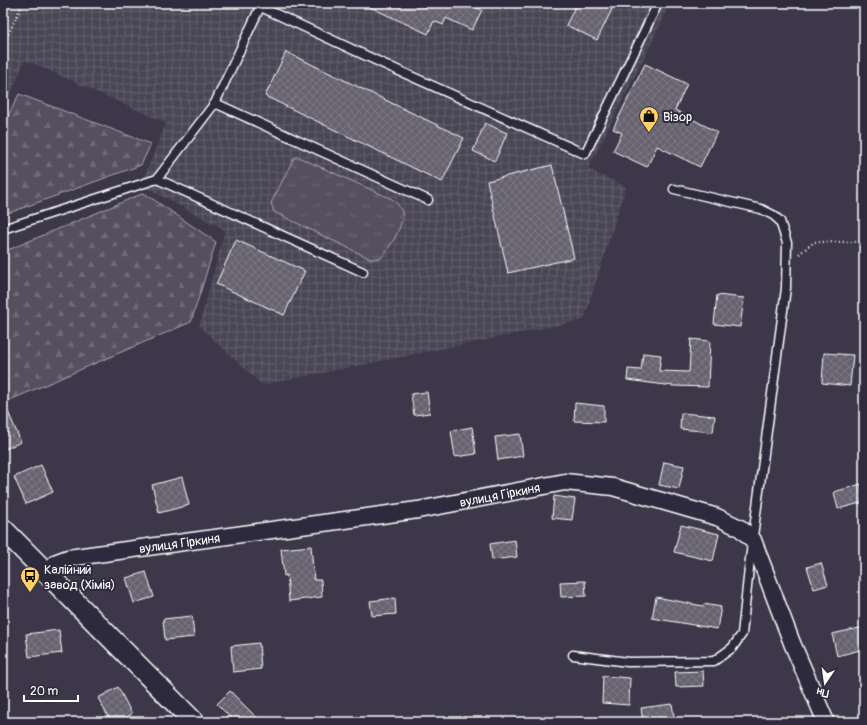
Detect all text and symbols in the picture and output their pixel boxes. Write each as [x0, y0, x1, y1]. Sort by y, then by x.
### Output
shop icon: Візор [638, 105, 660, 133]
place label: Візор [663, 109, 692, 125]
street label: вулиця Гіркиня [458, 480, 541, 511]
street label: вулиця Гіркиня [138, 530, 221, 557]
place label: Калійний завод (Хімія) [44, 562, 115, 593]
bus stop icon: Калійний завод (Хімія) [19, 565, 41, 593]
north arrow [805, 663, 845, 703]
scale bar [24, 677, 78, 703]
text: 20 m [30, 684, 59, 699]
text: Пн [815, 684, 830, 700]

